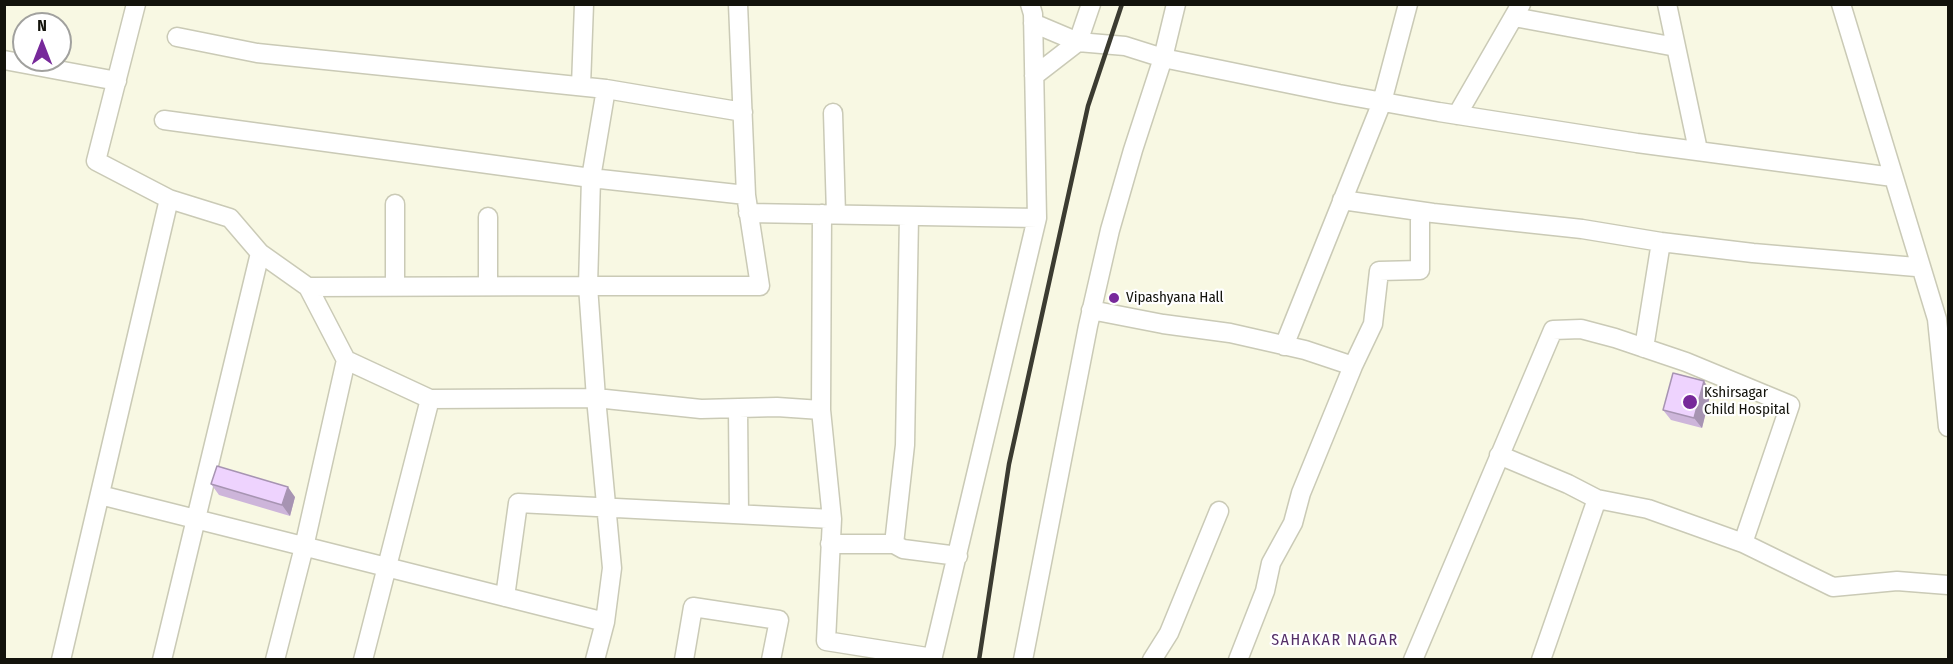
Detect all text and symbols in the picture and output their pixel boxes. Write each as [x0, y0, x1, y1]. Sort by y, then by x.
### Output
north arrow [12, 12, 72, 72]
text: N [37, 16, 47, 35]
place label: Vipashyana Hall [1126, 289, 1224, 307]
marker: Vipashyana Hall [1107, 291, 1121, 305]
place label: Kshirsagar Child Hospital [1704, 384, 1790, 419]
marker: Kshirsagar Child Hospital [1681, 393, 1699, 411]
district label: SAHAKAR NAGAR [1271, 631, 1399, 651]

